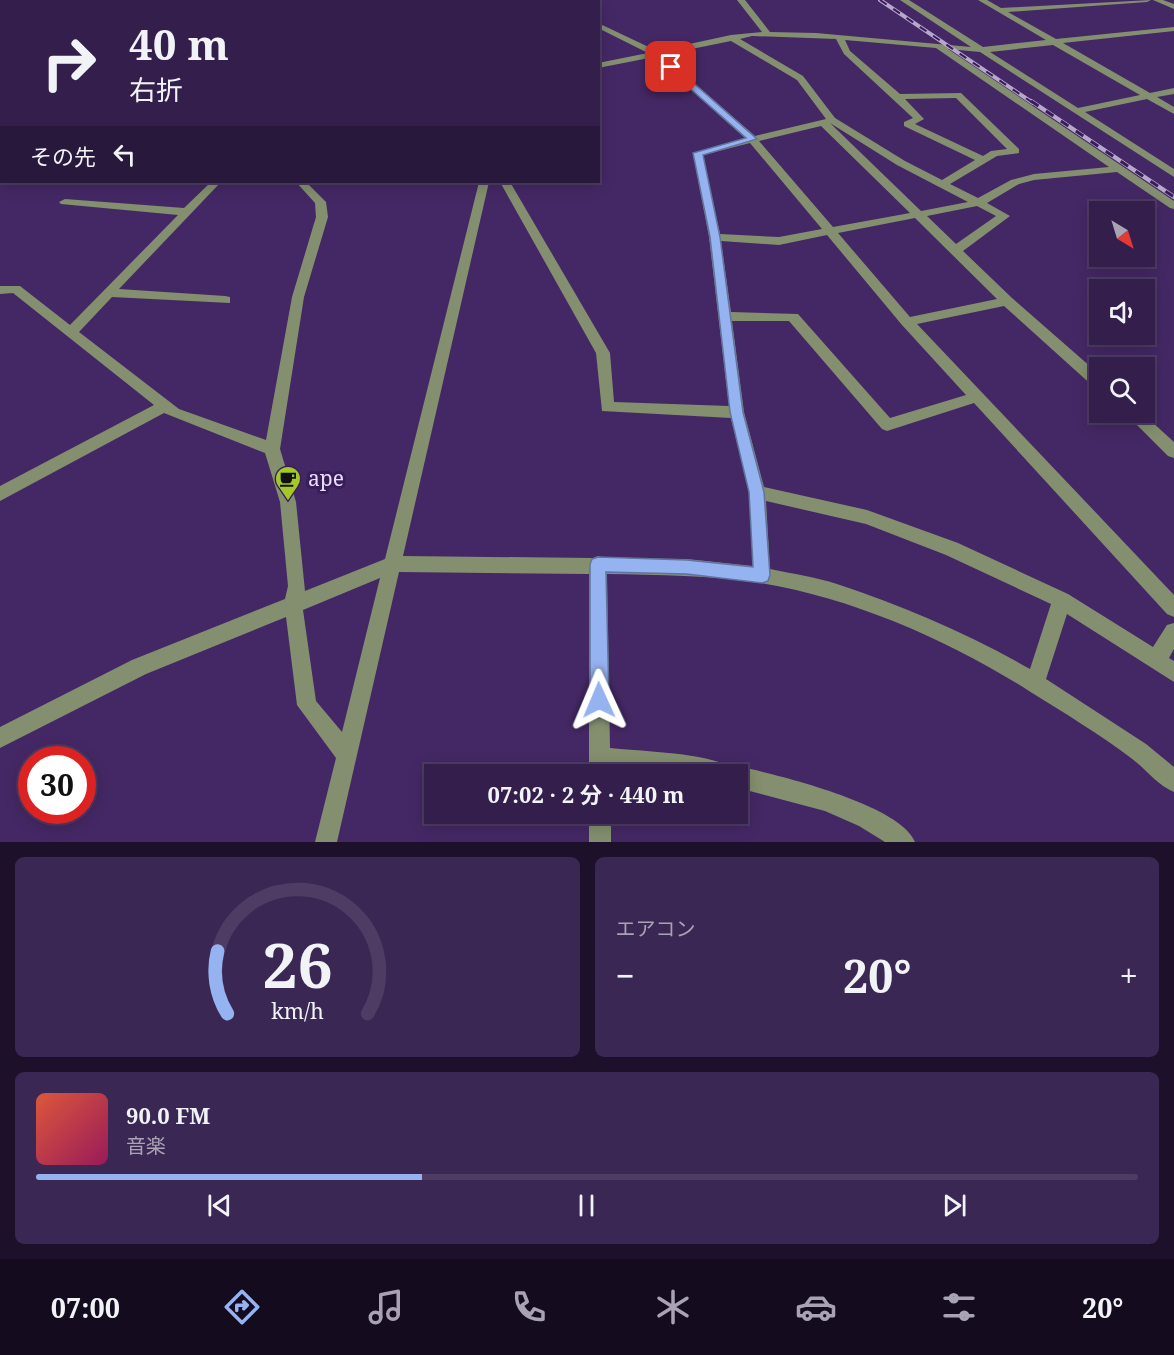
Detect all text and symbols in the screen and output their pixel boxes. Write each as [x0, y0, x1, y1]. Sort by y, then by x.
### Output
text: 40 m [129, 15, 229, 72]
icon: right [30, 24, 108, 102]
pin [645, 41, 696, 92]
icon: arrive [654, 50, 687, 83]
text: 右折 [129, 71, 183, 108]
icon: left [108, 138, 141, 171]
text: その先 [30, 141, 96, 171]
north arrow [1089, 201, 1155, 267]
map controls [1089, 201, 1155, 423]
button: sound [1089, 279, 1155, 345]
button: search [1089, 357, 1155, 423]
cafe icon: ape [273, 464, 303, 502]
place label: ape [308, 464, 344, 492]
position arrow [567, 668, 631, 732]
speed limit sign: 30 [18, 746, 96, 824]
text: 07:02 · 2 分 · 440 m [487, 779, 685, 809]
text: エアコン [616, 915, 696, 942]
text: 26 [262, 921, 333, 1006]
text: 20° [843, 945, 912, 1006]
text: − [616, 953, 635, 998]
text: + [1120, 953, 1138, 998]
text: km/h [271, 996, 324, 1025]
text: 90.0 FM [126, 1100, 210, 1130]
text: 音楽 [126, 1132, 166, 1159]
icon: previous [203, 1189, 236, 1222]
icon: pause [570, 1189, 603, 1222]
icon: next [938, 1189, 971, 1222]
icon: directions [221, 1286, 263, 1328]
icon: music [365, 1286, 407, 1328]
icon: phone [508, 1286, 550, 1328]
icon: climate [652, 1286, 694, 1328]
icon: car [795, 1286, 837, 1328]
icon: filters [938, 1286, 980, 1328]
text: 07:00 [51, 1289, 120, 1326]
text: 20° [1082, 1289, 1123, 1326]

